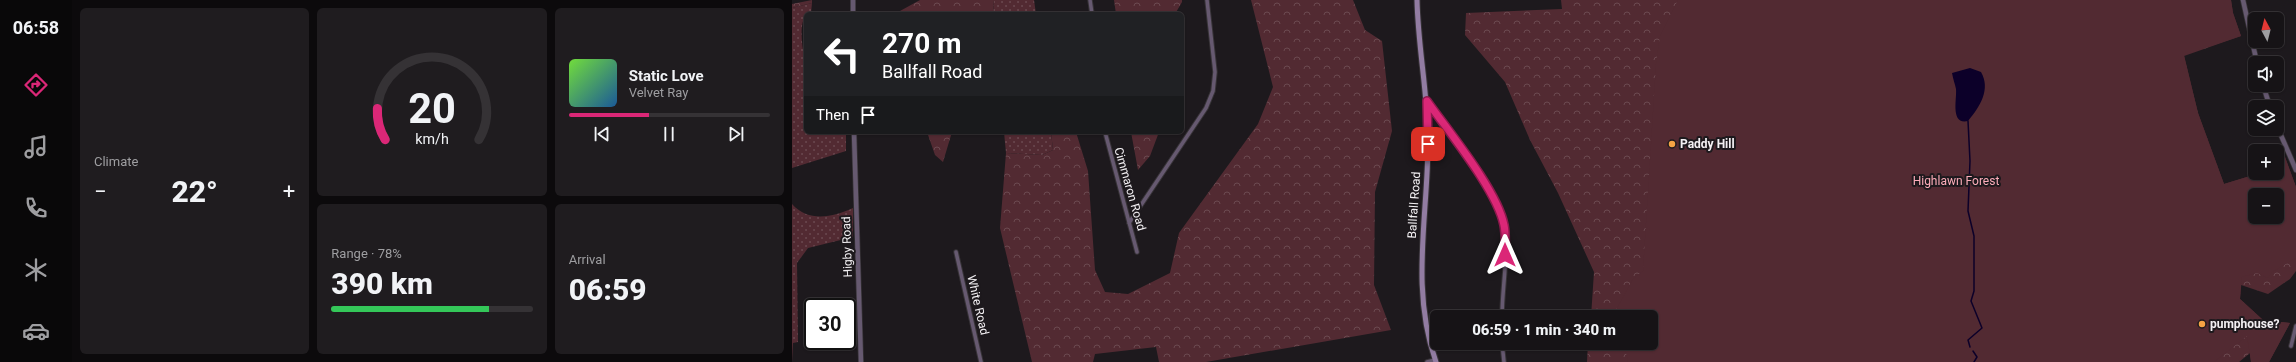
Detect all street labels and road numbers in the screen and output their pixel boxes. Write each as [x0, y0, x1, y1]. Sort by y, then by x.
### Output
street label: Cimmaron Road [1111, 146, 1149, 232]
street label: Ballfall Road [1405, 171, 1423, 239]
street label: Higby Road [839, 216, 855, 278]
street label: White Road [964, 274, 992, 336]

